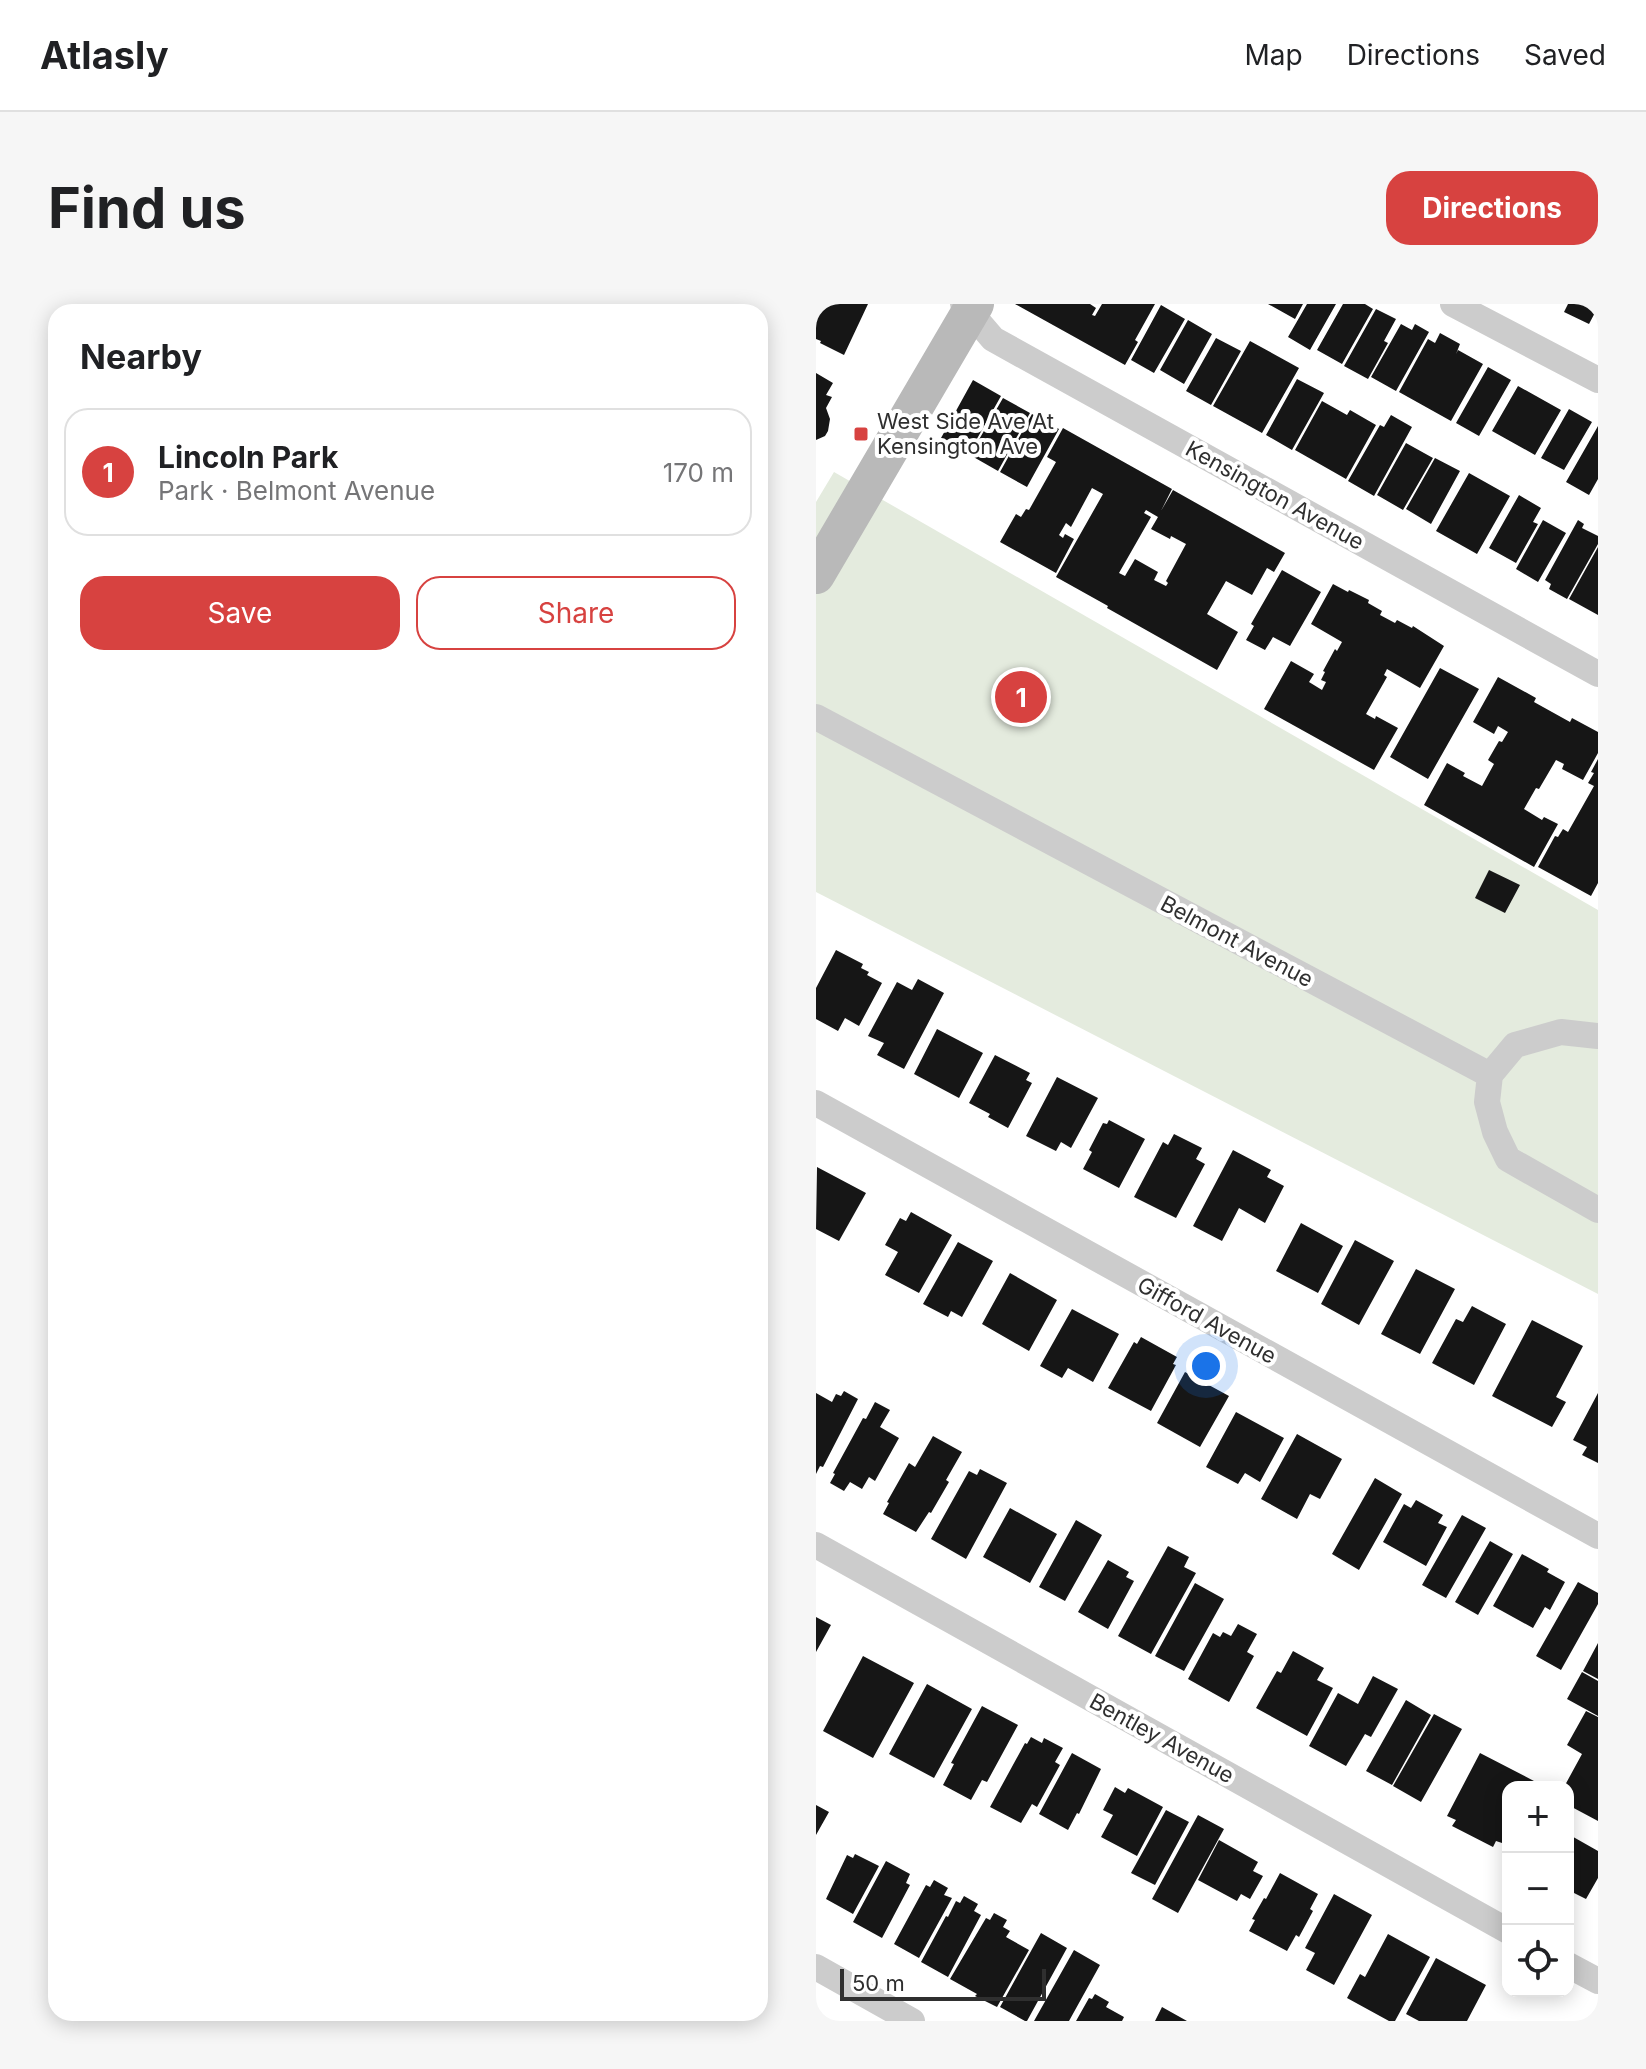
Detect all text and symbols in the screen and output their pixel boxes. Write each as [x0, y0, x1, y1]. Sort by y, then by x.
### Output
text: Atlasly [40, 32, 169, 78]
text: Map [1244, 38, 1303, 72]
text: Directions [1347, 38, 1480, 72]
text: Saved [1524, 38, 1606, 72]
button: Directions [1386, 171, 1598, 245]
text: Find us [48, 174, 246, 242]
text: Nearby [80, 336, 202, 377]
place label: West Side Ave At Kensington Ave [877, 408, 1054, 459]
marker: West Side Ave At Kensington Ave [852, 425, 870, 443]
street label: Kensington Avenue [1181, 435, 1369, 555]
text: Lincoln Park [158, 439, 338, 475]
text: 1 [102, 457, 114, 488]
text: 170 m [663, 457, 734, 488]
text: Park · Belmont Avenue [158, 475, 435, 506]
button: Save [80, 576, 400, 650]
button: Share [416, 576, 736, 650]
pin: 1 [995, 667, 1047, 727]
street label: Belmont Avenue [1156, 890, 1318, 992]
street label: Gifford Avenue [1133, 1271, 1281, 1369]
your location [1186, 1346, 1226, 1386]
street label: Bentley Avenue [1085, 1688, 1239, 1788]
map controls [1502, 1781, 1574, 1997]
button: + [1502, 1781, 1574, 1853]
button: − [1502, 1853, 1574, 1925]
button: locate [1502, 1925, 1574, 1997]
scale bar [840, 1965, 1046, 2001]
text: 50 m [852, 1970, 905, 1996]

